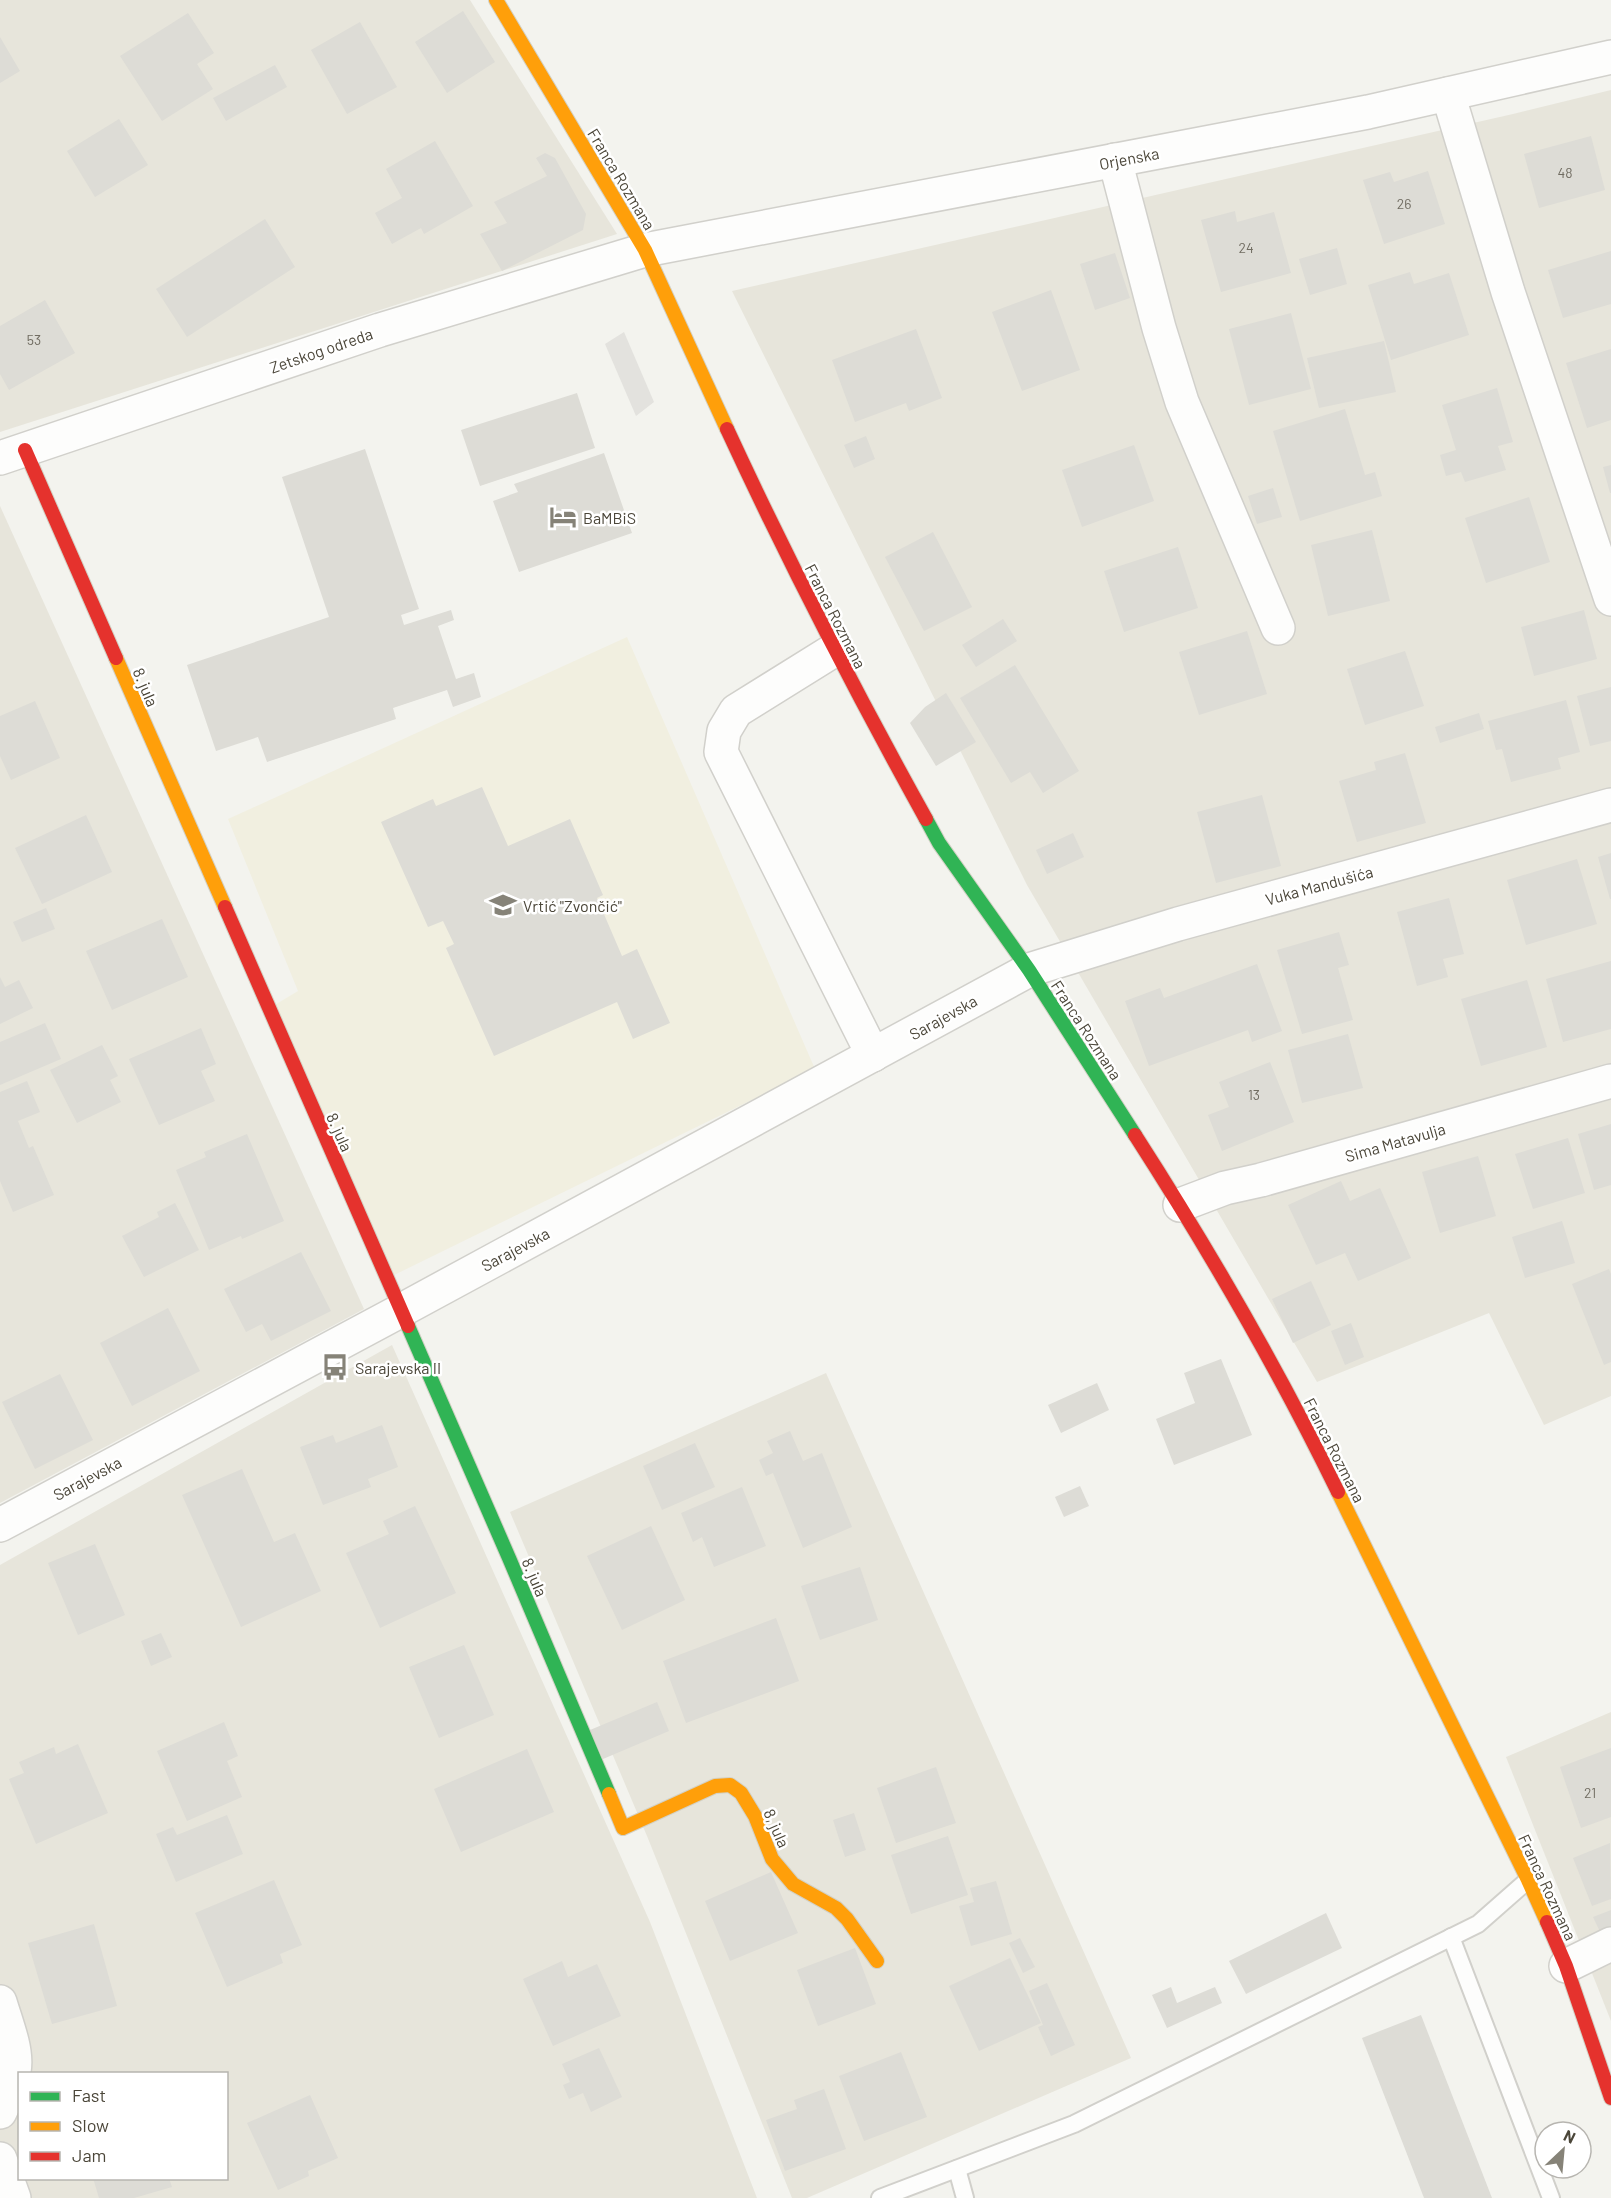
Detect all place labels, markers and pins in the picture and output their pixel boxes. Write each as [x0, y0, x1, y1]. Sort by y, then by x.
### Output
hotel icon: BaMBiS [548, 502, 578, 532]
place label: BaMBiS [583, 508, 636, 527]
school or university icon: Vrtić "Zvončić" [488, 890, 518, 920]
place label: Vrtić "Zvončić" [523, 896, 622, 915]
bus stop icon: Sarajevska II [320, 1352, 350, 1382]
place label: Sarajevska II [355, 1358, 441, 1377]

